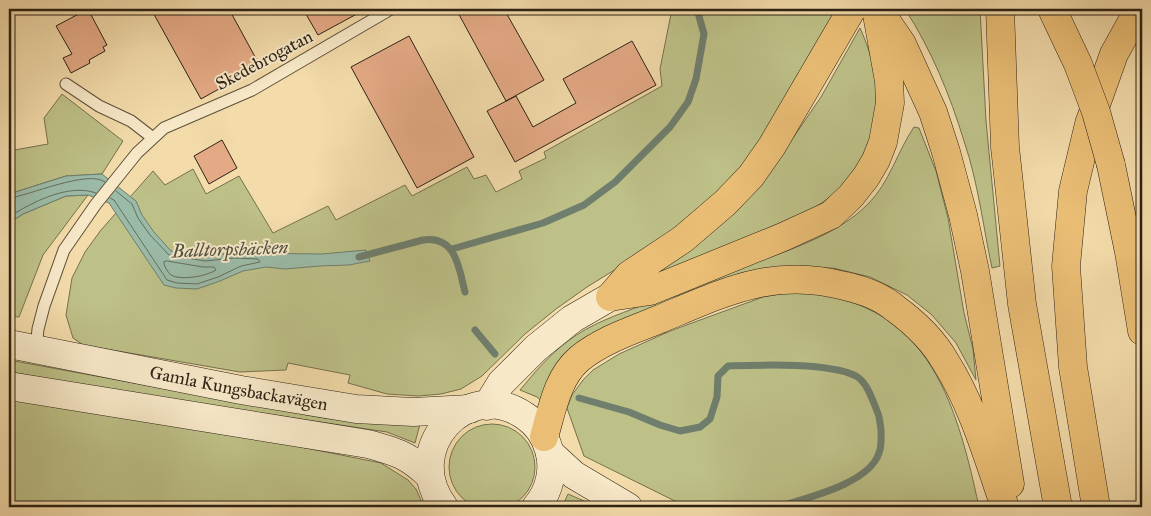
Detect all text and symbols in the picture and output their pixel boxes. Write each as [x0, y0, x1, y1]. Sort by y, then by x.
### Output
street label: Skedebrogatan [212, 25, 317, 96]
water label: Balltorpsbäcken [170, 235, 289, 264]
street label: Gamla Kungsbackavägen [148, 361, 330, 415]

